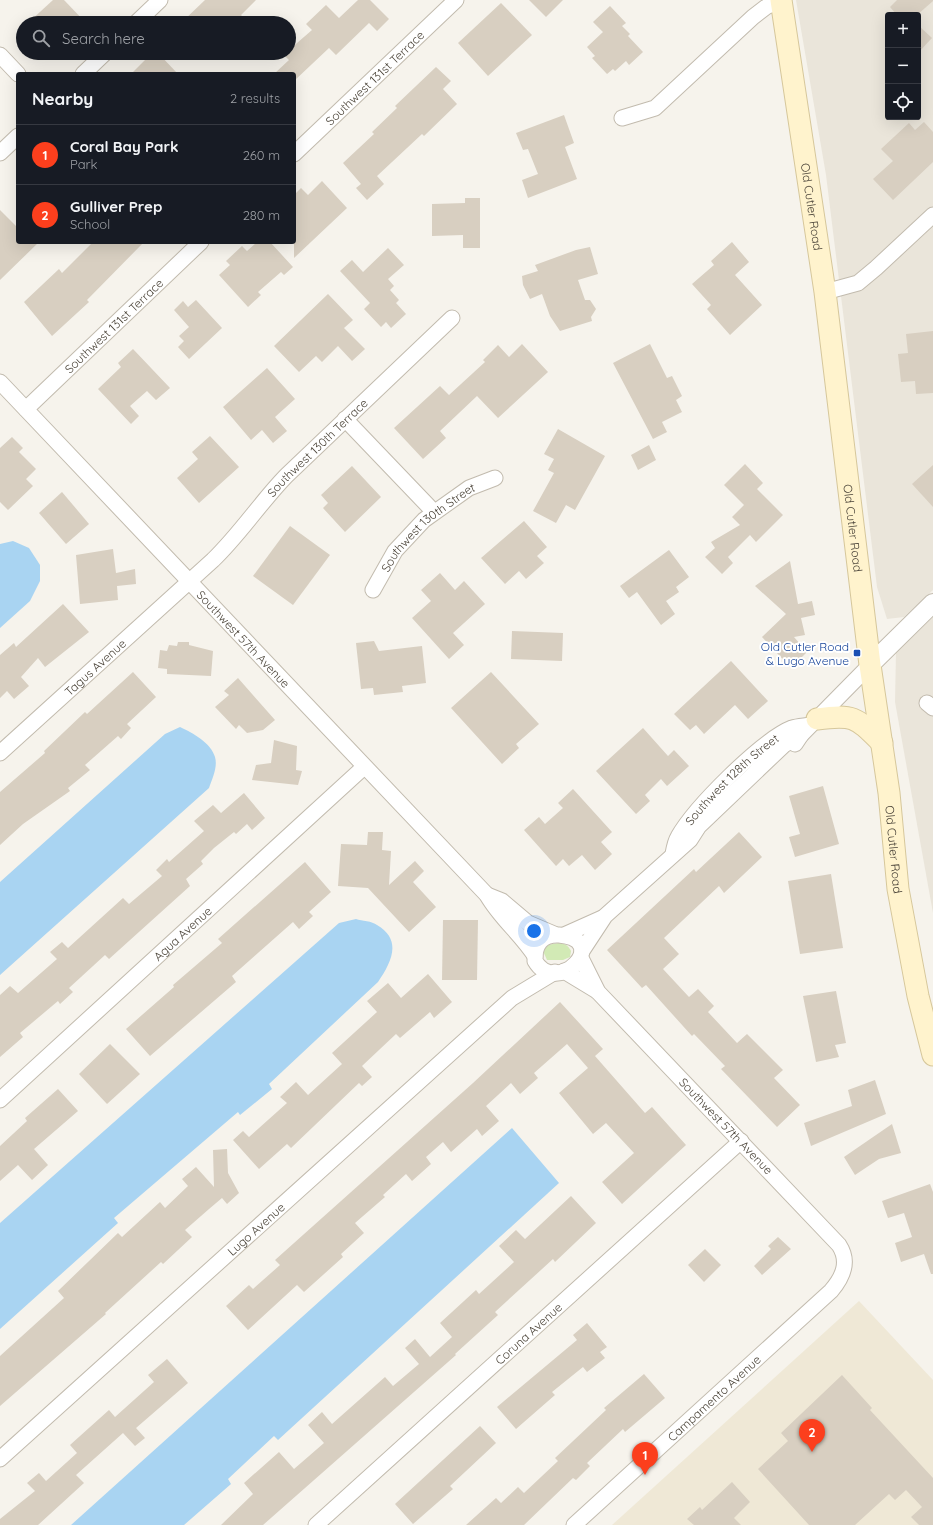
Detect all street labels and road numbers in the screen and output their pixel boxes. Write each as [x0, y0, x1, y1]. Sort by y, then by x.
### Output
street label: Southwest 131st Terrace [322, 27, 427, 128]
street label: Old Cutler Road [798, 162, 826, 251]
street label: Southwest 131st Terrace [61, 275, 166, 376]
street label: Southwest 130th Terrace [264, 395, 371, 500]
street label: Southwest 130th Street [377, 479, 477, 574]
street label: Old Cutler Road [841, 483, 866, 573]
street label: Southwest 57th Avenue [194, 587, 294, 691]
street label: Tagus Avenue [61, 635, 129, 699]
street label: Southwest 128th Street [681, 730, 781, 828]
street label: Old Cutler Road [883, 805, 906, 895]
street label: Agua Avenue [150, 903, 215, 964]
street label: Southwest 57th Avenue [676, 1075, 776, 1178]
street label: Lugo Avenue [224, 1199, 288, 1258]
street label: Coruna Avenue [492, 1299, 565, 1367]
street label: Campamento Avenue [664, 1351, 764, 1444]

